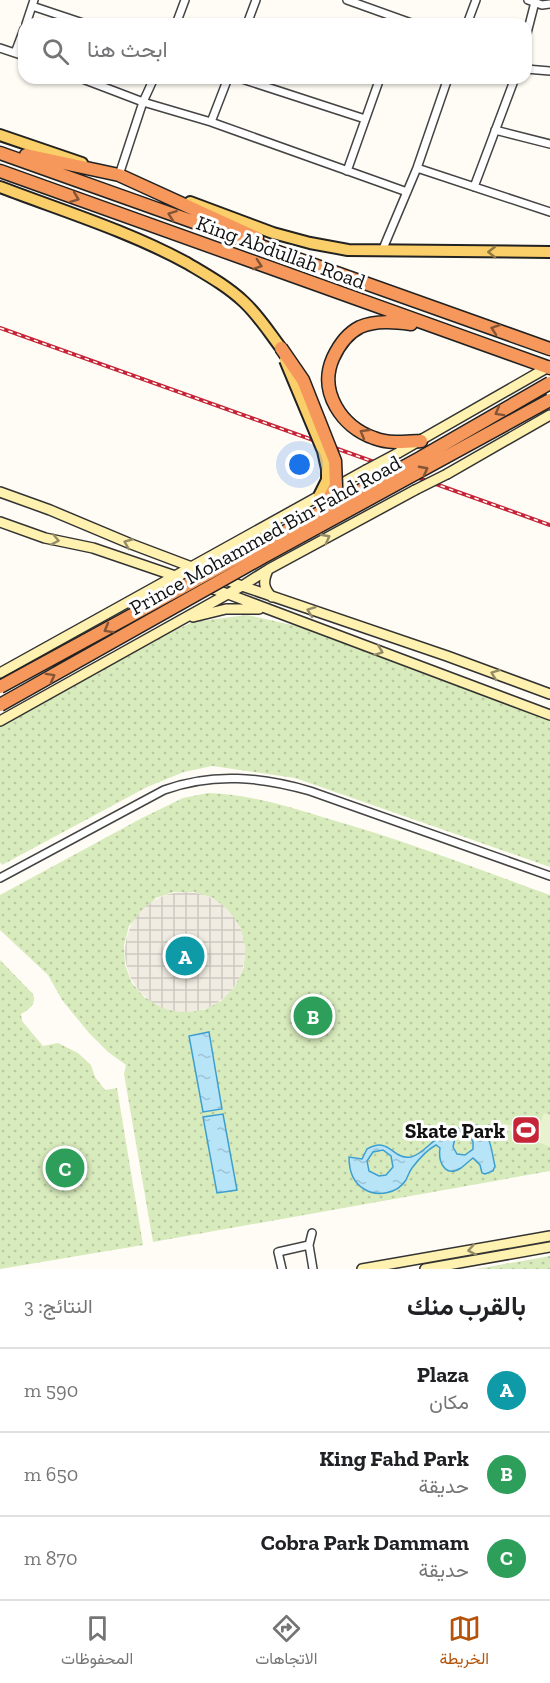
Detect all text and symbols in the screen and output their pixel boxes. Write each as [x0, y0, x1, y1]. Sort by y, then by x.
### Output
search box [18, 18, 532, 84]
icon: search [39, 35, 72, 68]
text: ابحث هنا [87, 36, 167, 63]
one-way arrow [69, 191, 80, 204]
one-way arrow [168, 210, 178, 223]
street label: King Abdullah Road [193, 210, 369, 294]
one-way arrow [487, 246, 496, 258]
one-way arrow [252, 257, 263, 270]
one-way arrow [490, 323, 501, 336]
one-way arrow [495, 404, 505, 416]
one-way arrow [360, 428, 370, 440]
street label: Prince Mohammed Bin Fahd Road [125, 450, 405, 620]
your location [285, 450, 314, 479]
one-way arrow [418, 466, 429, 478]
one-way arrow [50, 533, 60, 546]
one-way arrow [320, 534, 330, 545]
one-way arrow [123, 538, 134, 550]
one-way arrow [306, 605, 316, 618]
one-way arrow [104, 622, 114, 633]
one-way arrow [373, 643, 383, 656]
one-way arrow [490, 669, 501, 681]
one-way arrow [45, 673, 55, 684]
pin: A [166, 934, 204, 978]
pin: B [294, 994, 332, 1038]
sports icon: Skate Park [510, 1114, 542, 1146]
place label: Skate Park [405, 1118, 505, 1143]
pin: C [46, 1146, 84, 1190]
one-way arrow [467, 1243, 477, 1256]
text: بالقرب منك [407, 1290, 526, 1322]
text: النتائج: 3 [24, 1294, 93, 1318]
text: Plaza [417, 1361, 469, 1388]
text: 590 m [24, 1378, 78, 1402]
text: A [500, 1378, 513, 1402]
text: مكان [429, 1390, 469, 1414]
text: King Fahd Park [319, 1445, 469, 1472]
text: 650 m [24, 1462, 78, 1486]
text: B [500, 1462, 513, 1486]
text: حديقة [418, 1474, 469, 1498]
text: Cobra Park Dammam [261, 1529, 469, 1556]
text: 870 m [24, 1546, 78, 1570]
text: C [500, 1546, 513, 1570]
text: حديقة [418, 1558, 469, 1582]
tab: المحفوظات [61, 1612, 133, 1673]
tab: الاتجاهات [255, 1612, 317, 1673]
tab: الخريطة [439, 1612, 489, 1673]

